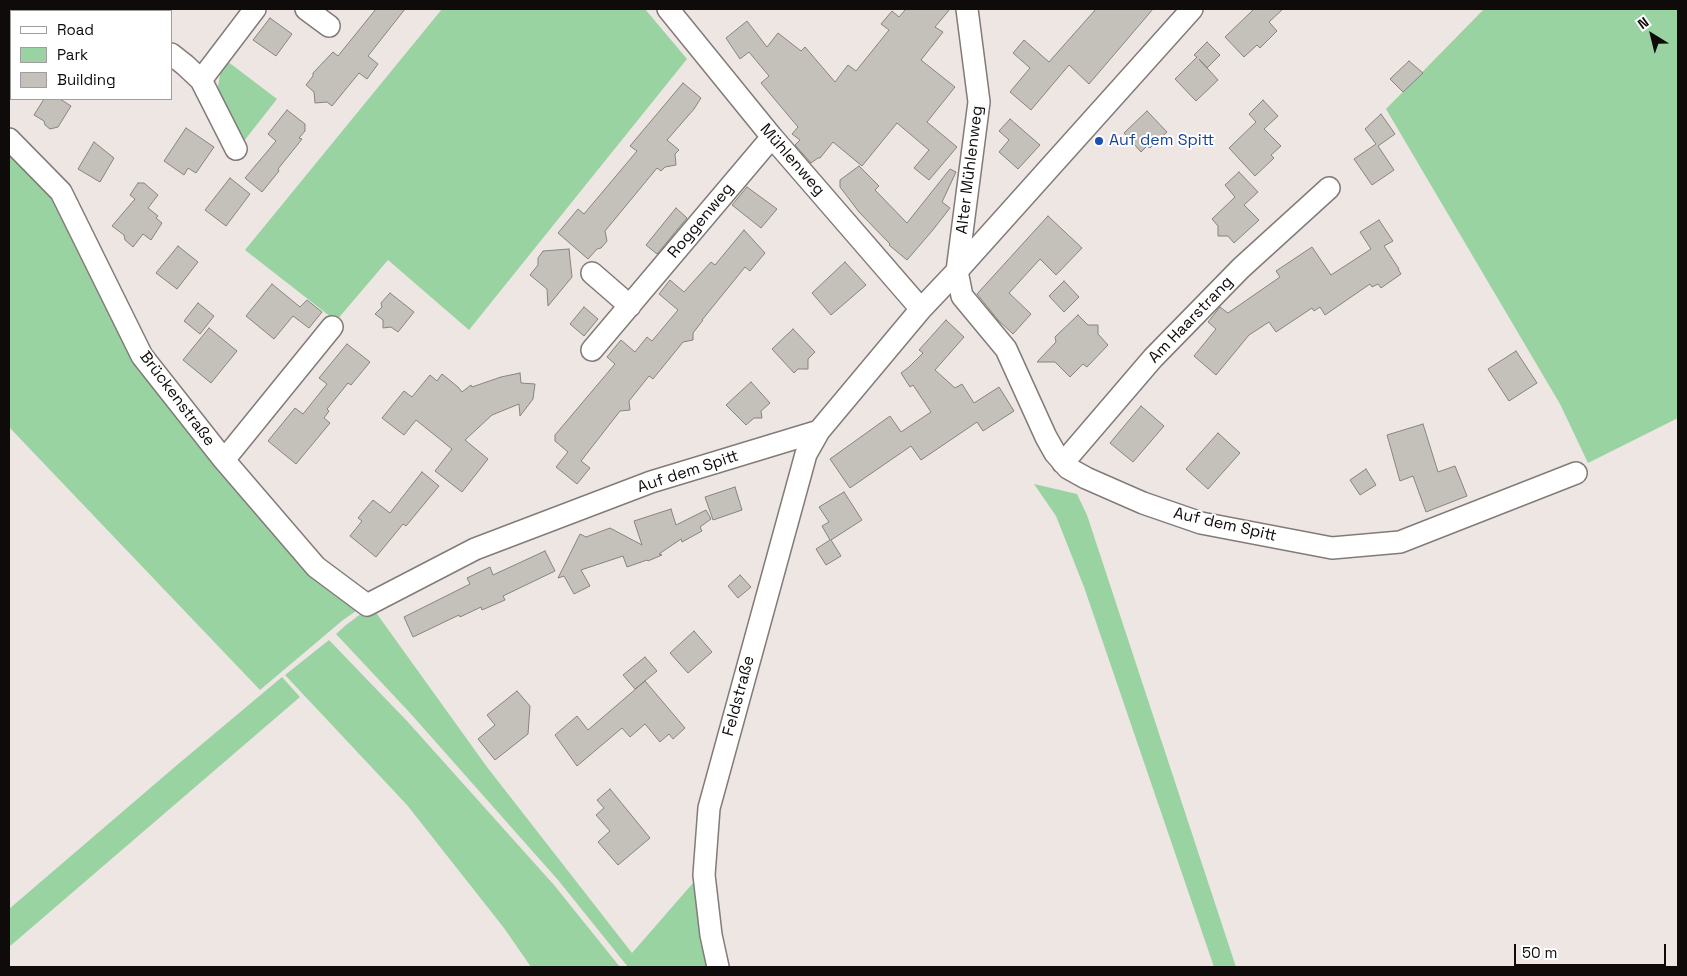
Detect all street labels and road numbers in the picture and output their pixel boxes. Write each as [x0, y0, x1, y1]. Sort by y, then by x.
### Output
street label: Alter Mühlenweg [953, 104, 987, 236]
street label: Mühlenweg [756, 120, 828, 200]
street label: Roggenweg [664, 180, 738, 262]
street label: Am Haarstrang [1145, 273, 1237, 367]
street label: Brückenstraße [135, 348, 219, 450]
street label: Auf dem Spitt [635, 447, 741, 497]
street label: Auf dem Spitt [1172, 504, 1278, 546]
street label: Feldstraße [719, 654, 759, 738]

